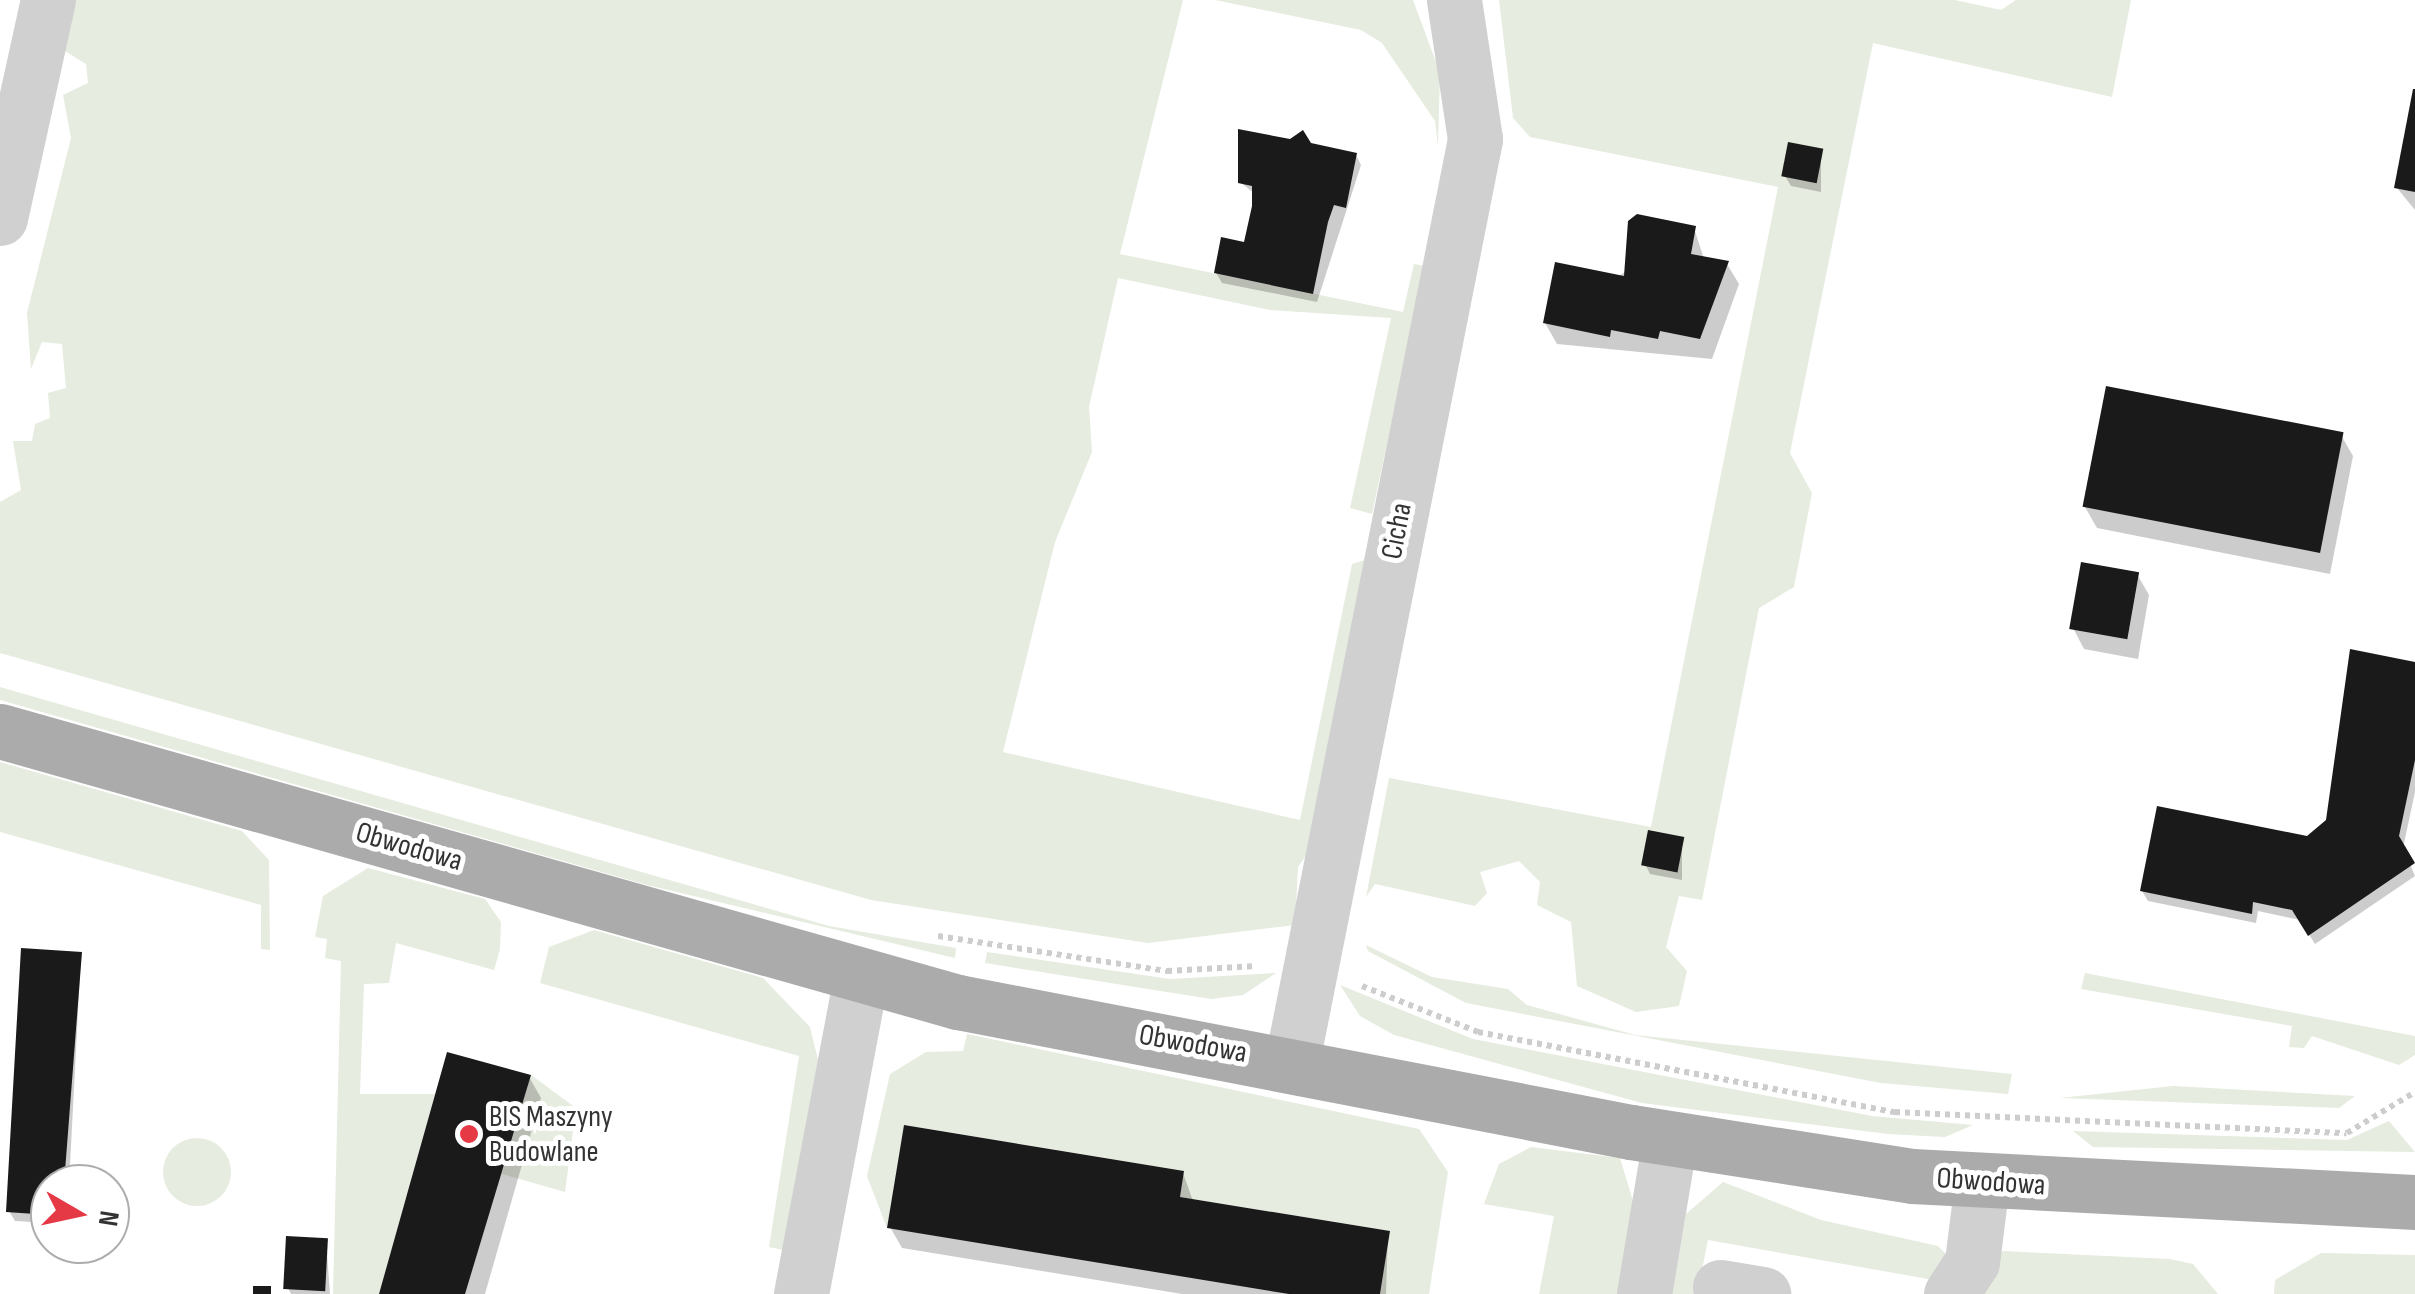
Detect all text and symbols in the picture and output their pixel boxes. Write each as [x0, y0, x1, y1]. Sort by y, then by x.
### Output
street label: Cicha [1374, 500, 1420, 562]
street label: Obwodowa [352, 815, 466, 879]
street label: Obwodowa [1136, 1017, 1250, 1071]
place label: BIS Maszyny Budowlane [489, 1099, 613, 1170]
marker: BIS Maszyny Budowlane [458, 1123, 480, 1145]
street label: Obwodowa [1935, 1160, 2047, 1204]
north arrow [30, 1164, 130, 1264]
text: N [91, 1208, 126, 1228]

